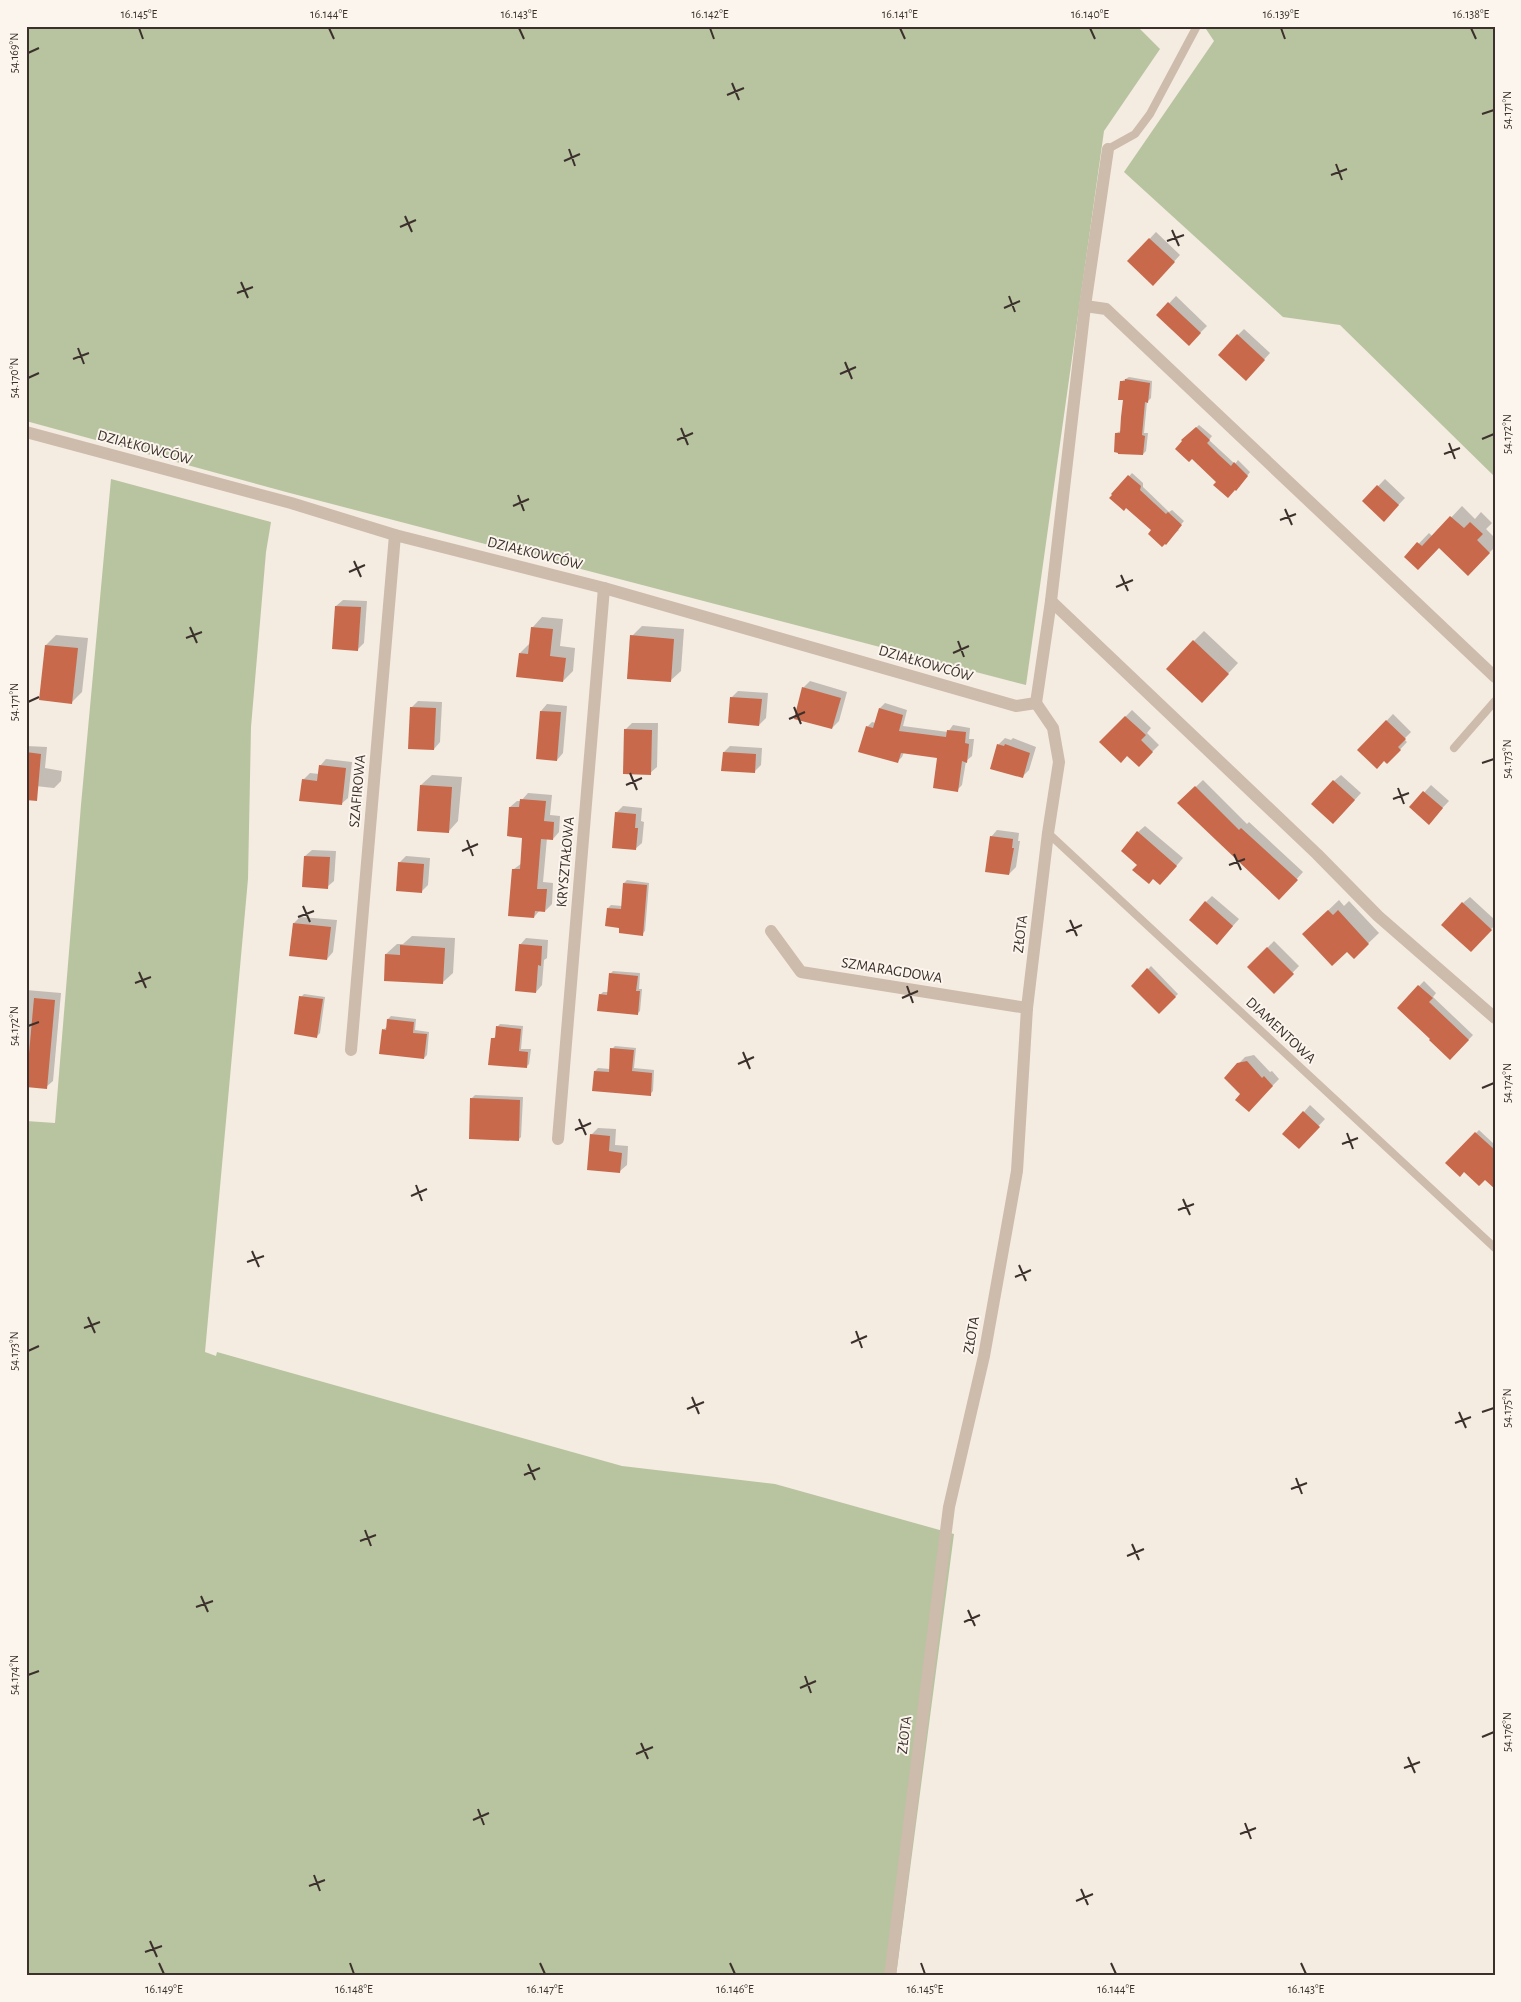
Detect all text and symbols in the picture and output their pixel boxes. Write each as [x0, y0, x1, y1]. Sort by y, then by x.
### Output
text: 16.145°E [121, 8, 158, 20]
text: 16.144°E [310, 8, 348, 20]
text: 16.143°E [501, 8, 538, 20]
text: 16.142°E [691, 8, 729, 20]
text: 16.141°E [882, 8, 918, 20]
text: 16.140°E [1071, 8, 1109, 20]
text: 16.139°E [1263, 8, 1299, 20]
text: 16.138°E [1453, 8, 1490, 20]
text: 54.169°N [8, 33, 20, 73]
text: 54.171°N [1501, 91, 1513, 129]
text: 54.170°N [8, 358, 20, 398]
text: 54.172°N [1501, 414, 1513, 454]
street label: DZIAŁKOWCÓW [96, 426, 195, 468]
street label: DZIAŁKOWCÓW [486, 532, 585, 573]
street label: DZIAŁKOWCÓW [877, 641, 976, 684]
text: 54.171°N [8, 683, 20, 721]
text: 54.173°N [1501, 739, 1513, 779]
street label: SZAFIROWA [347, 754, 368, 828]
street label: KRYSZTAŁOWA [554, 816, 577, 908]
street label: ZŁOTA [1011, 914, 1030, 954]
street label: SZMARAGDOWA [840, 955, 944, 986]
street label: DIAMENTOWA [1243, 994, 1319, 1067]
text: 54.172°N [8, 1006, 20, 1046]
text: 54.174°N [1501, 1063, 1513, 1103]
street label: ZŁOTA [961, 1315, 982, 1355]
text: 54.173°N [8, 1331, 20, 1371]
text: 54.175°N [1501, 1388, 1513, 1428]
text: 54.174°N [8, 1655, 20, 1695]
text: 54.176°N [1501, 1712, 1513, 1752]
street label: ZŁOTA [895, 1715, 914, 1755]
text: 16.149°E [145, 1983, 183, 1995]
text: 16.148°E [335, 1983, 373, 1995]
text: 16.147°E [527, 1983, 564, 1995]
text: 16.146°E [716, 1983, 754, 1995]
text: 16.145°E [907, 1983, 944, 1995]
text: 16.144°E [1097, 1983, 1135, 1995]
text: 16.143°E [1288, 1983, 1325, 1995]

